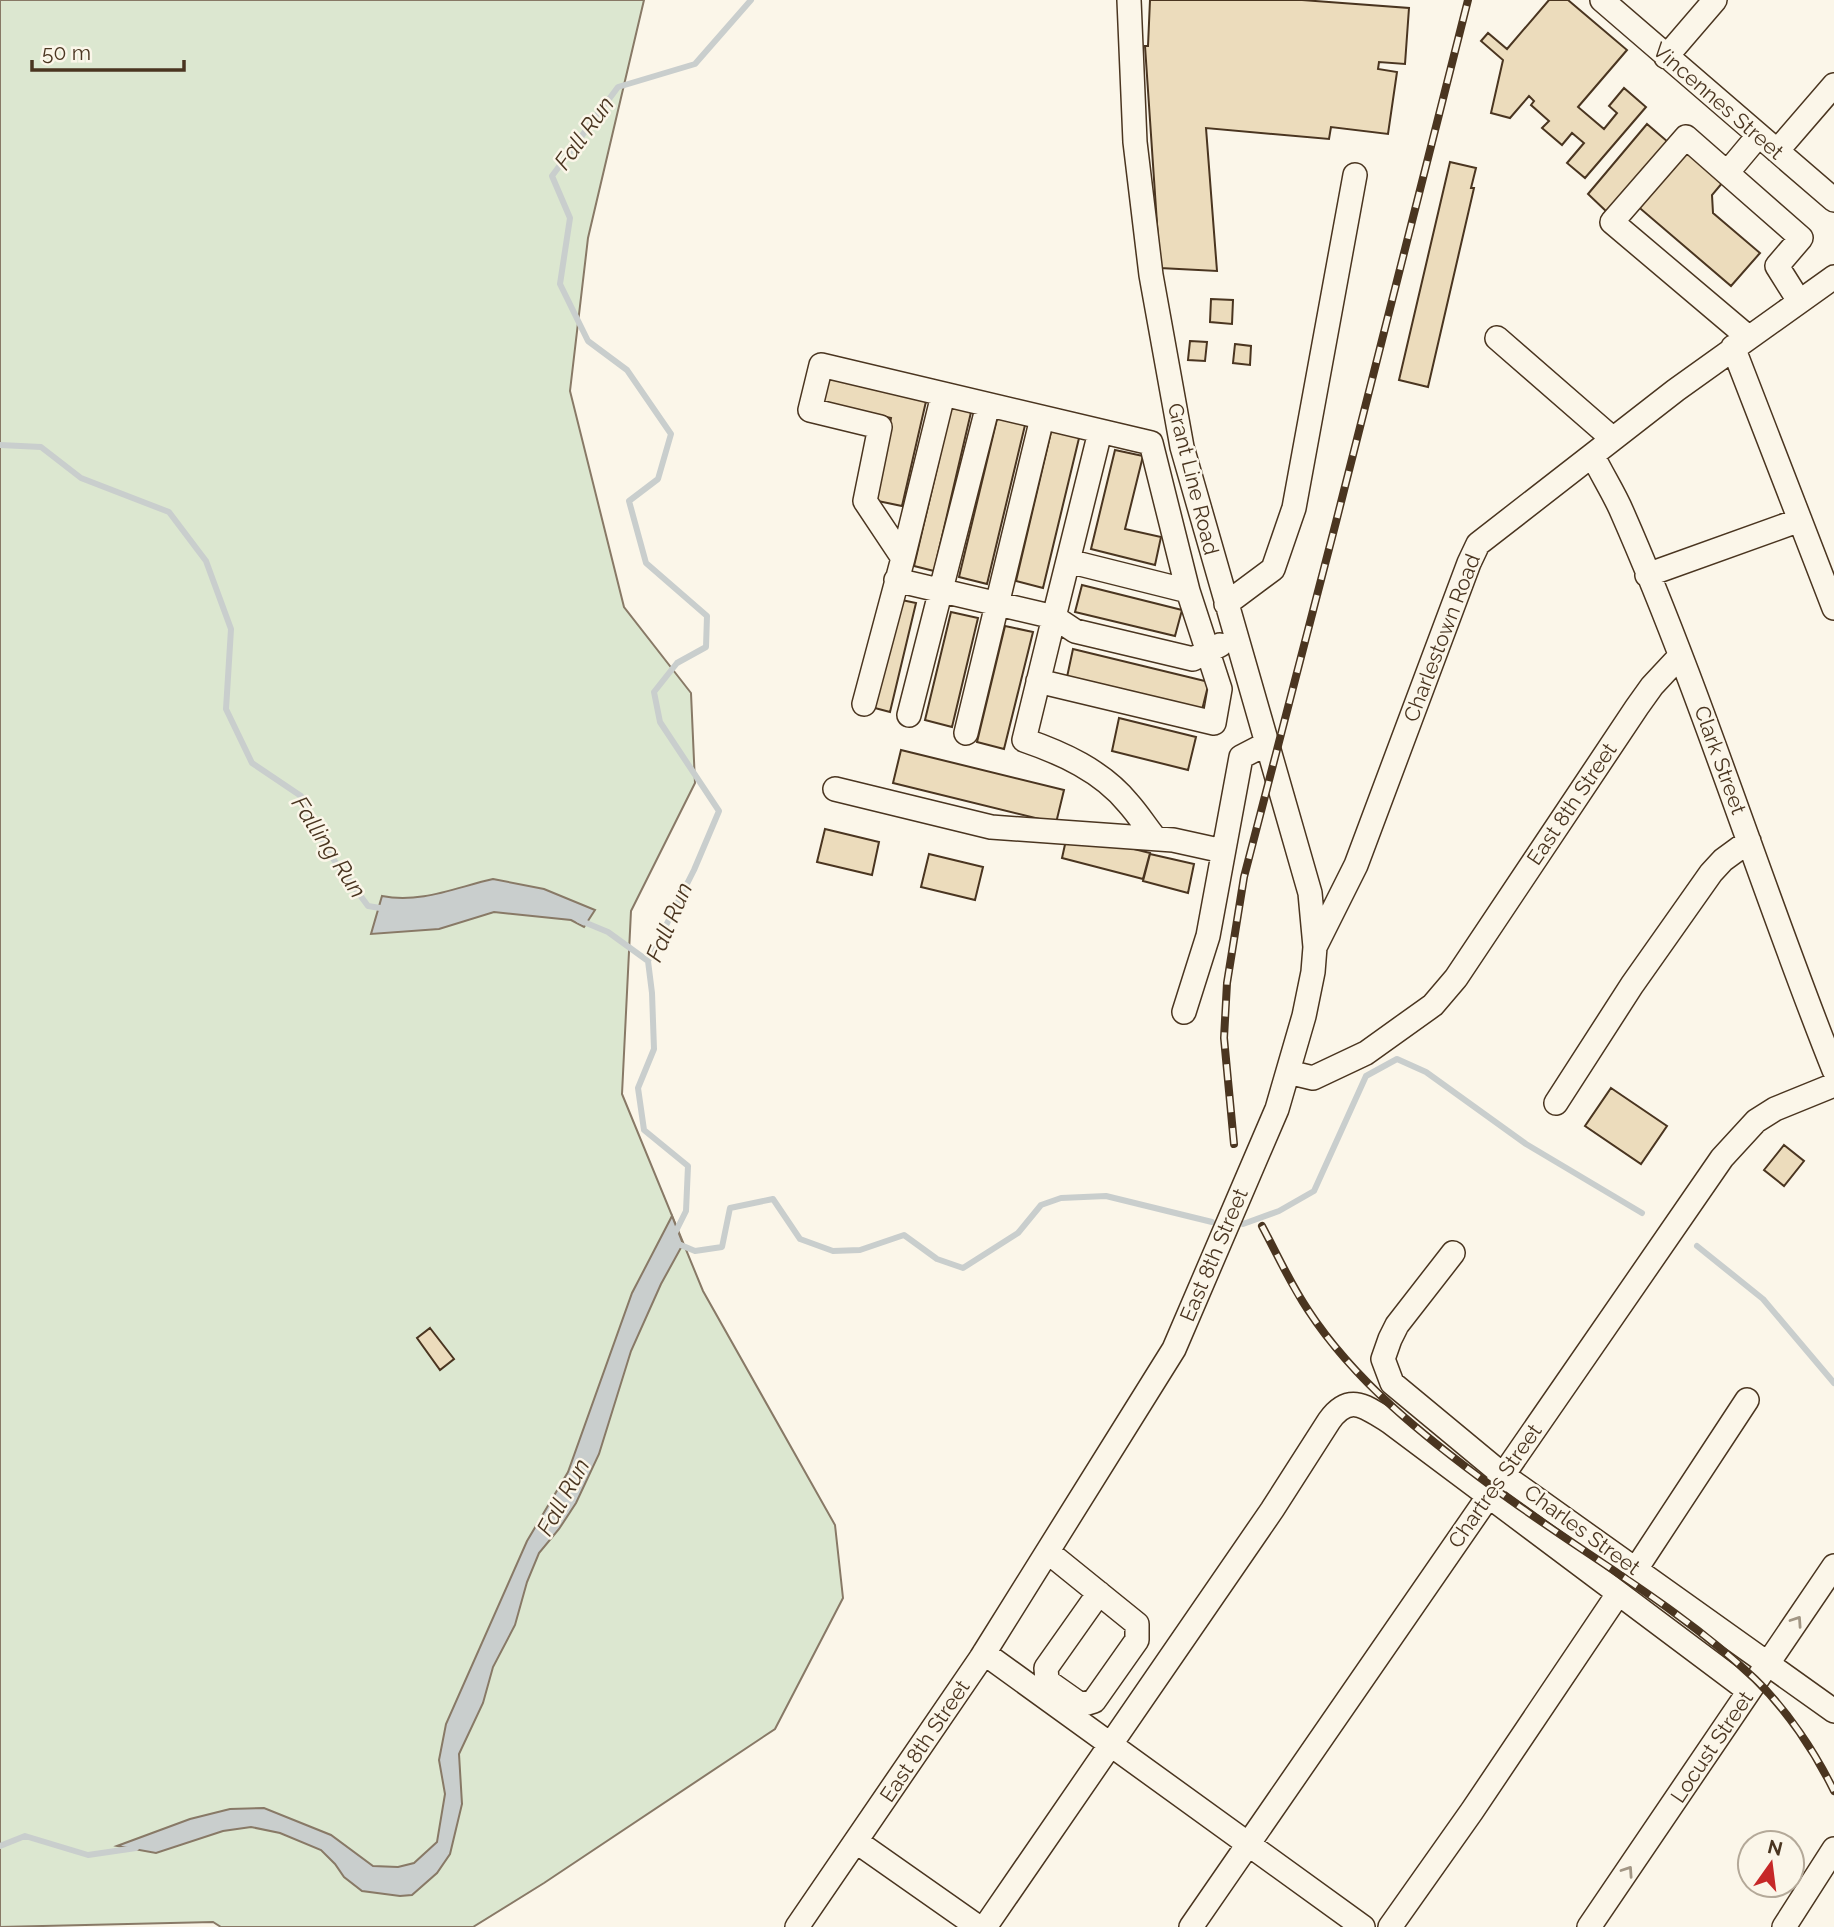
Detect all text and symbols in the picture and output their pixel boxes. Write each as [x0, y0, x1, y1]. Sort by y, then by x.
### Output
scale bar [32, 28, 184, 72]
street label: Vincennes Street [1648, 37, 1789, 164]
text: 50 m [42, 40, 91, 65]
water label: Fall Run [548, 91, 619, 174]
street label: Grant Line Road [1163, 400, 1224, 557]
street label: Charlestown Road [1398, 550, 1485, 725]
street label: Clark Street [1689, 702, 1752, 817]
street label: East 8th Street [1522, 738, 1622, 870]
water label: Falling Run [287, 791, 372, 903]
water label: Fall Run [640, 878, 697, 966]
street label: East 8th Street [1174, 1185, 1253, 1325]
street label: Chartres Street [1443, 1419, 1547, 1553]
water label: Fall Run [530, 1454, 595, 1540]
street label: Charles Street [1519, 1479, 1645, 1580]
one-way arrow [1789, 1616, 1802, 1629]
street label: East 8th Street [875, 1675, 975, 1807]
street label: Locust Street [1665, 1686, 1758, 1807]
north arrow [1736, 1829, 1806, 1899]
text: N [1765, 1835, 1785, 1860]
one-way arrow [1619, 1865, 1632, 1878]

